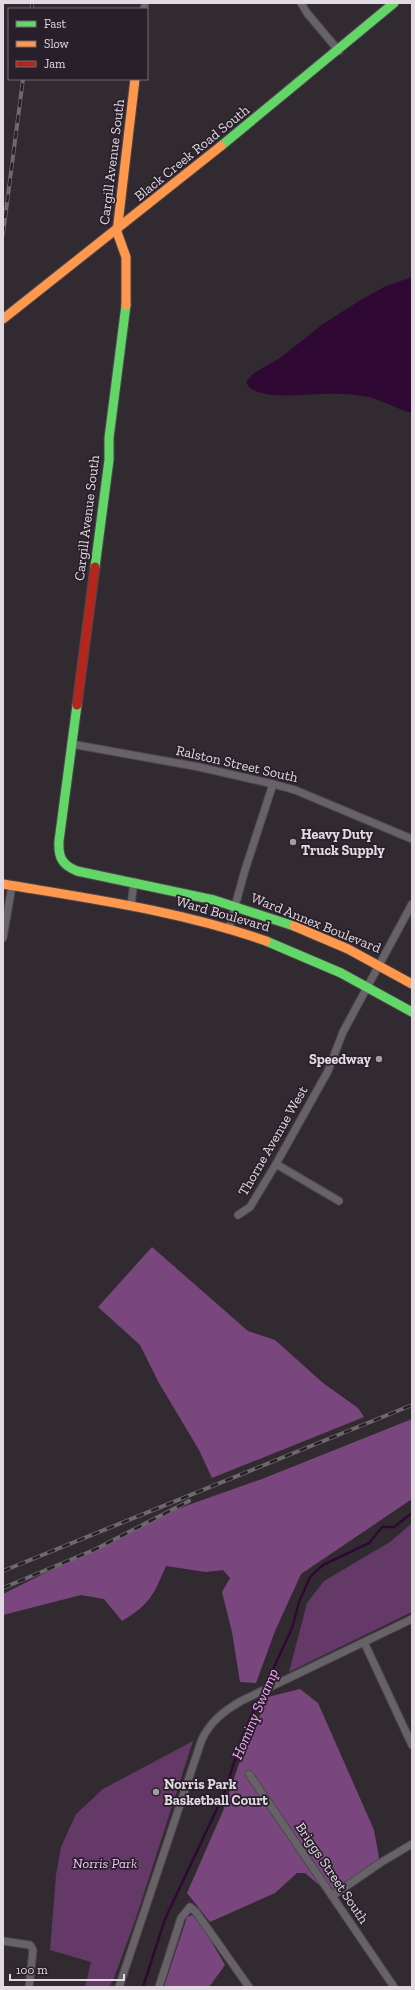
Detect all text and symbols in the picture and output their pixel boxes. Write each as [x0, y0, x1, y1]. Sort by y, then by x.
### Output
legend [8, 8, 148, 80]
text: Fast [44, 17, 67, 31]
text: Slow [44, 37, 70, 51]
text: Jam [44, 57, 66, 71]
street label: Cargill Avenue South [96, 98, 128, 226]
street label: Black Creek Road South [131, 101, 253, 205]
street label: Cargill Avenue South [71, 454, 103, 582]
street label: Ralston Street South [174, 742, 300, 786]
place label: Heavy Duty Truck Supply [301, 826, 385, 859]
marker: Heavy Duty Truck Supply [288, 837, 298, 847]
street label: Ward Annex Boulevard [249, 889, 384, 957]
street label: Ward Boulevard [174, 892, 272, 936]
place label: Speedway [309, 1051, 372, 1068]
marker: Speedway [374, 1054, 384, 1064]
street label: Thorne Avenue West [235, 1082, 312, 1199]
water label: Hominy Swamp [228, 1666, 282, 1762]
place label: Norris Park Basketball Court [164, 1776, 268, 1809]
marker: Norris Park Basketball Court [151, 1787, 161, 1797]
street label: Briggs Street South [292, 1819, 372, 1927]
park label: Norris Park [73, 1855, 137, 1872]
scale bar [10, 1956, 124, 1982]
text: 100 m [16, 1963, 48, 1977]

